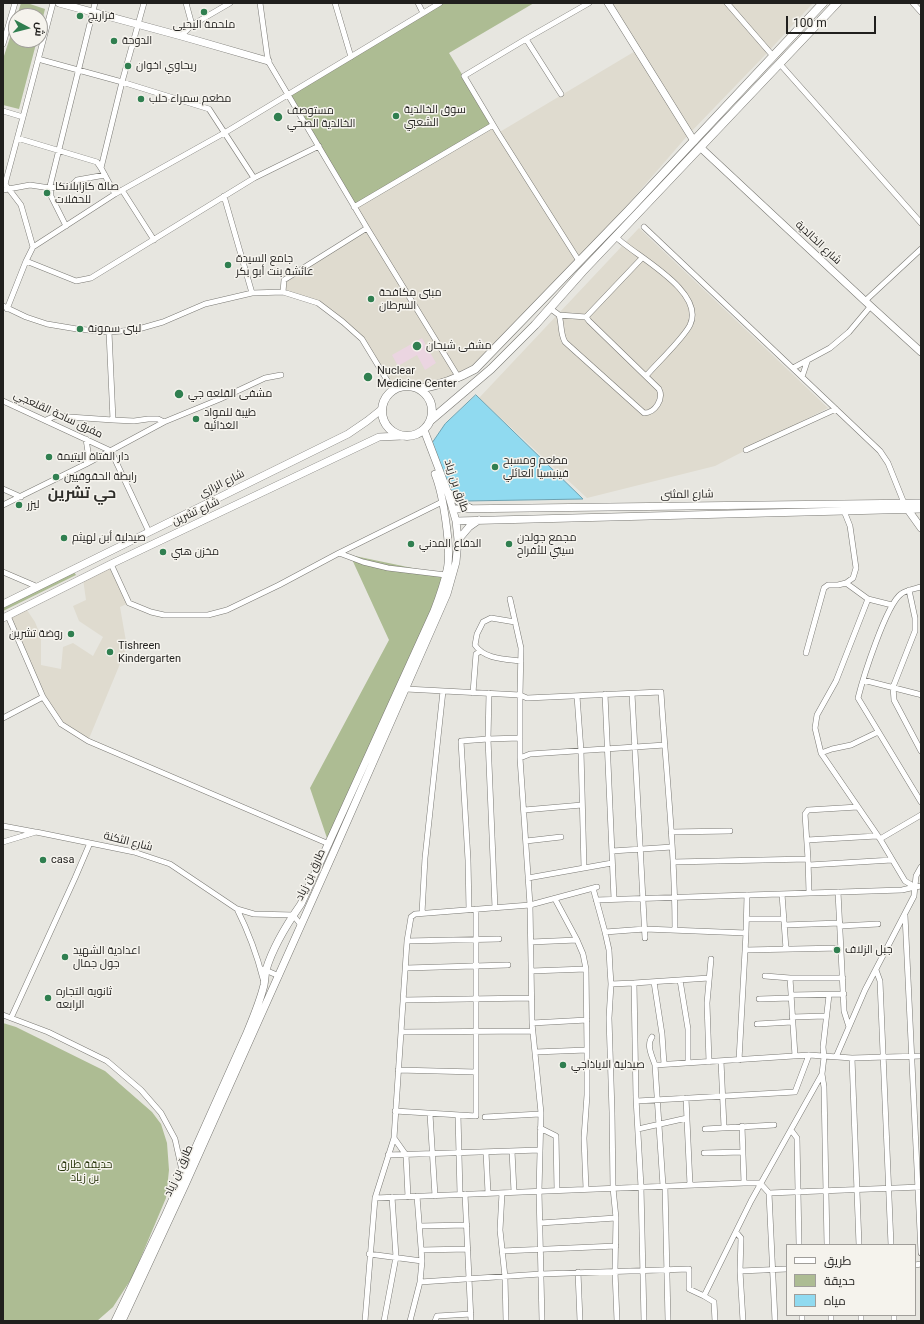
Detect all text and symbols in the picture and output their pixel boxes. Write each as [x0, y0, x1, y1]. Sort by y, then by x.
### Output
marker: ملحمة اليحيى [199, 7, 209, 17]
north arrow [8, 8, 48, 48]
scale bar [788, 8, 878, 34]
place label: فراريج [88, 9, 115, 23]
marker: فراريج [75, 11, 85, 21]
text: 100 m [793, 16, 827, 30]
place label: ملحمة اليحيى [173, 18, 235, 32]
text: ش [32, 22, 47, 37]
place label: الدوحة [122, 34, 152, 48]
marker: الدوحة [109, 36, 119, 46]
place label: ريحاوي اخوان [136, 59, 197, 73]
marker: ريحاوي اخوان [123, 61, 133, 71]
place label: مطعم سمراء حلب [149, 92, 231, 106]
marker: مطعم سمراء حلب [136, 94, 146, 104]
place label: سوق الخالدية الشعبي [404, 103, 466, 129]
place label: مستوصف الخالدية الصحي [287, 104, 356, 130]
marker: مستوصف الخالدية الصحي [272, 111, 284, 123]
marker: سوق الخالدية الشعبي [391, 111, 401, 121]
place label: صالة كازابلانكا للحفلات [55, 180, 119, 206]
marker: صالة كازابلانكا للحفلات [42, 188, 52, 198]
street label: شارع الخالدية [792, 218, 844, 268]
place label: جامع السيدة عائشة بنت أبو بكر [236, 252, 314, 278]
marker: جامع السيدة عائشة بنت أبو بكر [223, 260, 233, 270]
place label: مبنى مكافحة السرطان [379, 286, 441, 312]
marker: مبنى مكافحة السرطان [366, 294, 376, 304]
place label: لبنى سمونة [88, 322, 141, 336]
marker: لبنى سمونة [75, 324, 85, 334]
place label: مشفى شيحان [426, 339, 492, 353]
marker: مشفى شيحان [411, 340, 423, 352]
place label: Nuclear Medicine Center [377, 364, 457, 390]
marker: Nuclear Medicine Center [362, 371, 374, 383]
place label: مشفى القلعه جي [188, 387, 272, 401]
marker: مشفى القلعه جي [173, 388, 185, 400]
street label: مفرق ساحة القلعجي [11, 389, 105, 441]
place label: طيبة للمواد الغذائية [204, 406, 256, 432]
marker: طيبة للمواد الغذائية [191, 414, 201, 424]
place label: دار الفتاة اليتيمة [57, 450, 129, 464]
marker: دار الفتاة اليتيمة [44, 452, 54, 462]
place label: مطعم ومسبح فينيسيا العائلي [503, 454, 569, 480]
street label: طارق بن زياد [441, 458, 471, 514]
marker: مطعم ومسبح فينيسيا العائلي [490, 462, 500, 472]
street label: شارع الرازي [197, 467, 247, 501]
place label: رابطة الحقوقيين [64, 470, 137, 484]
marker: رابطة الحقوقيين [51, 472, 61, 482]
district label: حي تشرين [48, 485, 116, 503]
street label: شارع المثنى [660, 488, 714, 502]
street label: شارع تشرين [170, 495, 222, 529]
place label: ليزر [27, 498, 39, 512]
marker: ليزر [14, 500, 24, 510]
place label: صيدلية أبن لهيثم [72, 531, 146, 545]
place label: مجمع جولدن سيتي للأفراح [517, 531, 576, 557]
marker: صيدلية أبن لهيثم [59, 533, 69, 543]
place label: الدفاع المدني [419, 537, 482, 551]
marker: الدفاع المدني [406, 539, 416, 549]
marker: مجمع جولدن سيتي للأفراح [504, 539, 514, 549]
place label: مخزن هني [171, 545, 219, 559]
marker: مخزن هني [158, 547, 168, 557]
place label: روضة تشرين [9, 627, 63, 641]
marker: روضة تشرين [66, 629, 76, 639]
place label: Tishreen Kindergarten [118, 639, 181, 665]
marker: Tishreen Kindergarten [105, 647, 115, 657]
street label: شارع الثكنة [102, 830, 154, 854]
street label: طارق بن زياد [293, 847, 329, 903]
place label: casa [51, 853, 74, 867]
marker: casa [38, 855, 48, 865]
place label: جبل الزلاف [845, 943, 892, 957]
place label: اعدادية الشهيد جول جمال [73, 944, 140, 970]
marker: جبل الزلاف [832, 945, 842, 955]
marker: اعدادية الشهيد جول جمال [60, 952, 70, 962]
place label: ثانويه التجاره الرابعه [56, 985, 112, 1011]
marker: ثانويه التجاره الرابعه [43, 993, 53, 1003]
place label: صيدلية الاياذاجي [571, 1058, 645, 1072]
marker: صيدلية الاياذاجي [558, 1060, 568, 1070]
street label: طارق بن زياد [162, 1143, 196, 1199]
park label: حديقة طارق بن زياد [58, 1158, 112, 1184]
legend [786, 1244, 916, 1316]
text: طريق [824, 1254, 851, 1268]
text: حديقة [824, 1274, 855, 1288]
text: مياه [824, 1294, 846, 1308]

